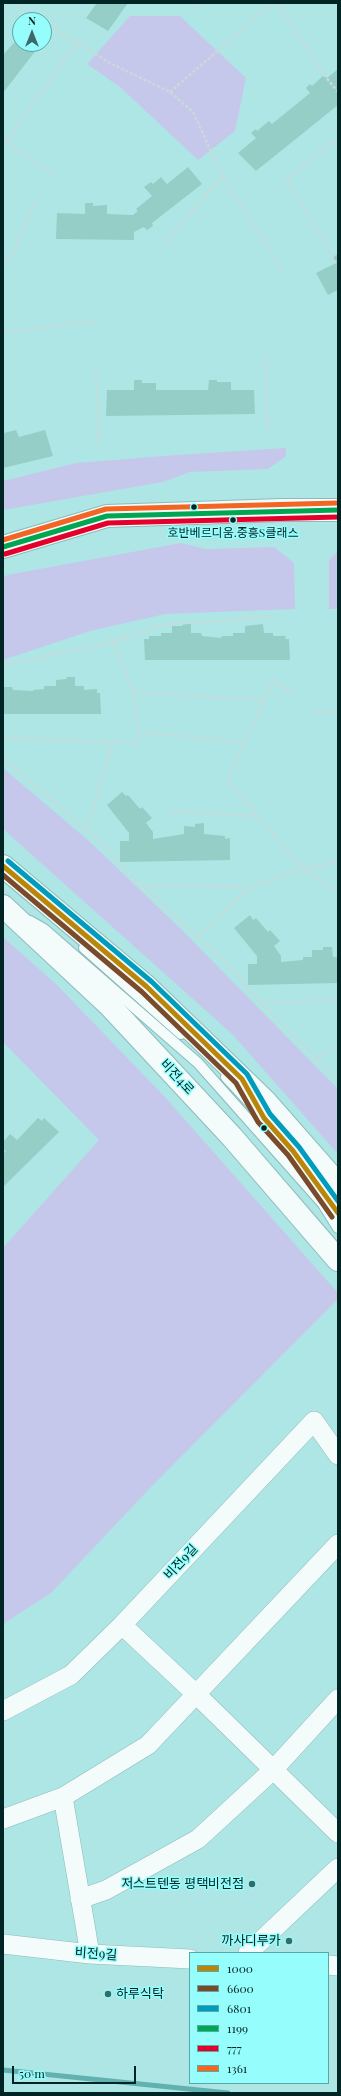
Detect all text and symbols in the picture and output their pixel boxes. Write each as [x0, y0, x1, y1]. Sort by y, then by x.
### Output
north arrow [12, 12, 52, 52]
text: N [28, 13, 36, 28]
unlabelled marker [189, 502, 199, 512]
marker: 호반베르디움.중흥S클래스 [228, 515, 238, 525]
place label: 호반베르디움.중흥S클래스 [168, 526, 298, 540]
street label: 비전4로 [157, 1056, 197, 1098]
unlabelled marker [259, 1123, 269, 1133]
street label: 비전9길 [161, 1541, 201, 1583]
place label: 저스트텐동 평택비전점 [121, 1876, 244, 1892]
marker: 저스트텐동 평택비전점 [247, 1879, 257, 1889]
place label: 까사디루카 [221, 1933, 281, 1949]
marker: 까사디루카 [284, 1936, 294, 1946]
street label: 비전9길 [74, 1945, 118, 1963]
legend [189, 1952, 329, 2084]
text: 1000 [227, 1960, 253, 1976]
text: 6600 [227, 1980, 254, 1996]
place label: 하루식탁 [116, 1986, 164, 2002]
marker: 하루식탁 [103, 1989, 113, 1999]
text: 6801 [227, 2000, 251, 2016]
text: 1199 [227, 2020, 248, 2036]
text: 777 [227, 2040, 242, 2056]
scale bar [14, 2058, 138, 2084]
text: 1361 [227, 2060, 247, 2076]
text: 50 m [19, 2065, 45, 2081]

